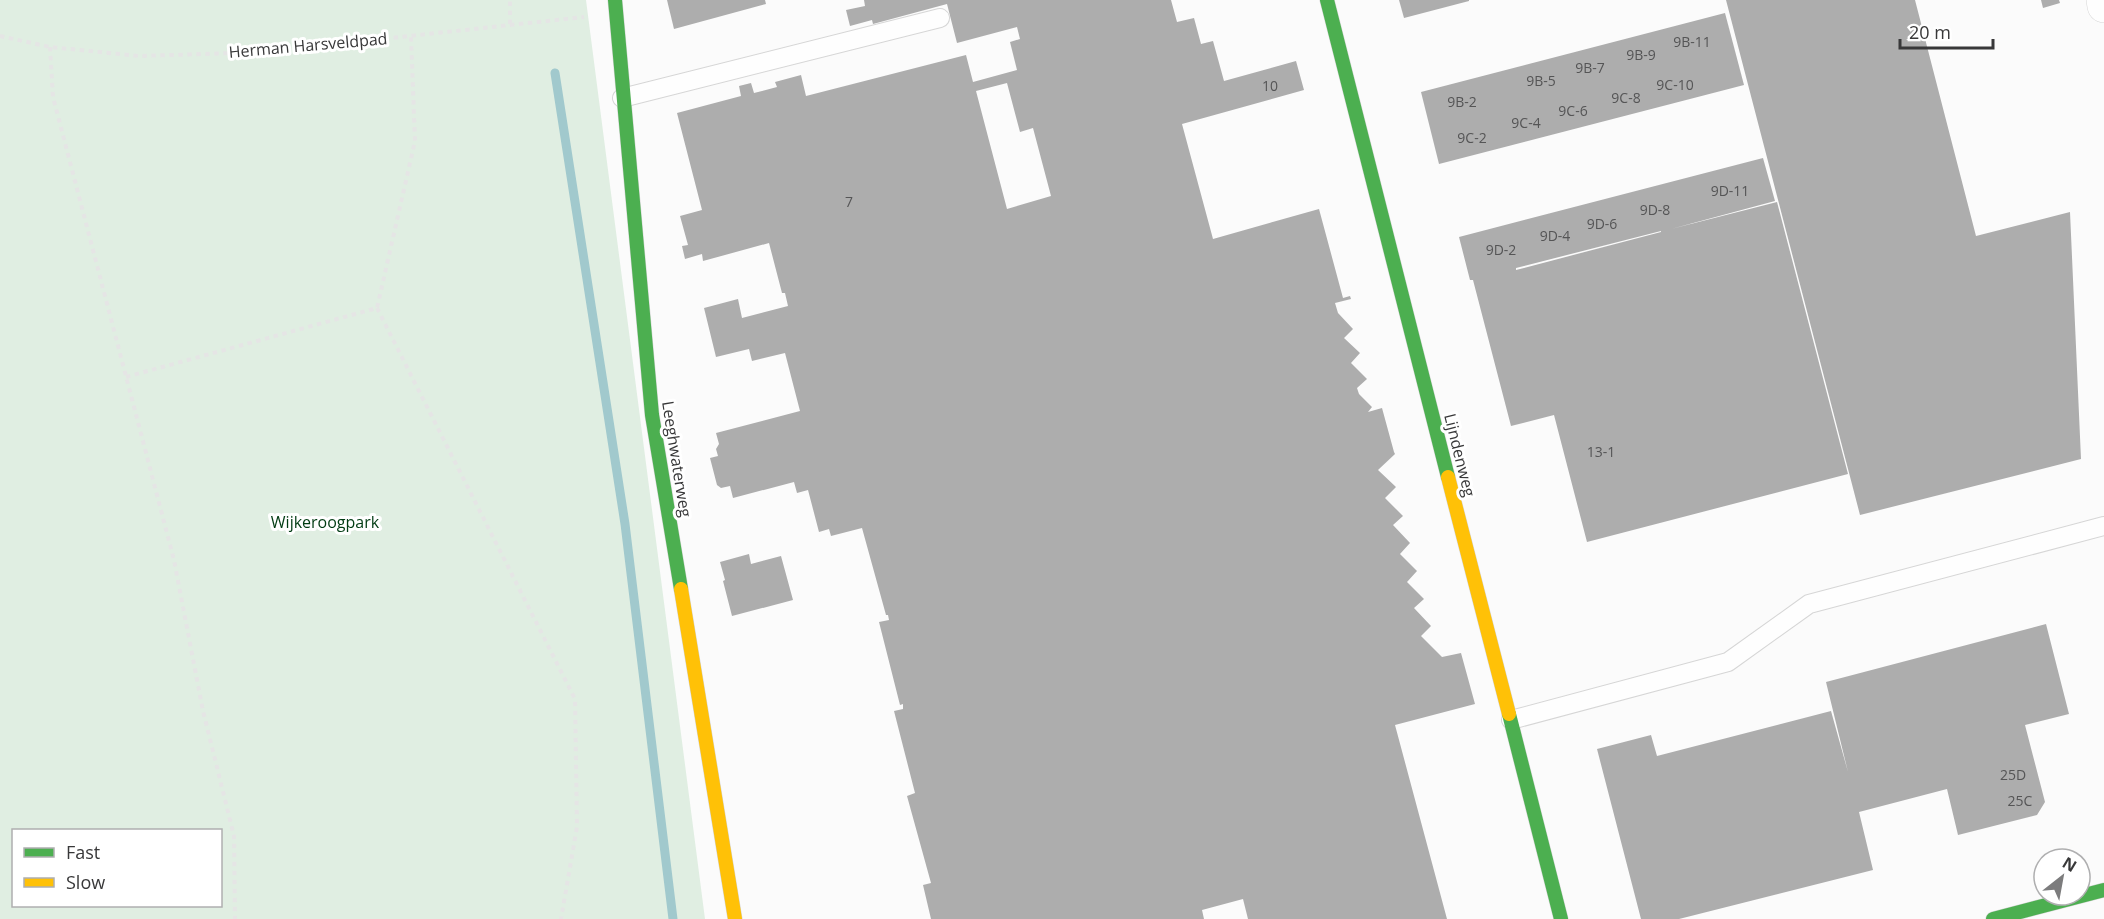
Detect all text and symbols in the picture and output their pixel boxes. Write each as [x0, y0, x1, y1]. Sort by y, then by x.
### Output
scale bar [1900, 12, 1993, 50]
text: 20 m [1909, 20, 1951, 44]
street label: Herman Harsveldpad [228, 27, 388, 63]
house number: 9B-11 [1673, 32, 1711, 51]
house number: 9B-9 [1626, 45, 1656, 64]
house number: 9B-7 [1575, 58, 1605, 77]
house number: 9B-5 [1526, 71, 1556, 90]
house number: 9C-10 [1656, 75, 1694, 94]
house number: 10 [1262, 76, 1278, 95]
house number: 9C-8 [1611, 88, 1641, 107]
house number: 9B-2 [1447, 92, 1477, 111]
house number: 9C-6 [1558, 101, 1588, 120]
house number: 9C-4 [1511, 113, 1541, 132]
house number: 9C-2 [1457, 128, 1487, 147]
house number: 9D-11 [1711, 181, 1749, 200]
house number: 7 [845, 192, 853, 211]
house number: 9D-8 [1640, 200, 1670, 219]
house number: 9D-6 [1587, 214, 1617, 233]
house number: 9D-4 [1540, 226, 1570, 245]
house number: 9D-2 [1486, 240, 1516, 259]
street label: Leeghwaterweg [657, 399, 697, 519]
street label: Lijndenweg [1439, 411, 1481, 499]
house number: 13-1 [1587, 442, 1615, 461]
park label: Wijkeroogpark [271, 511, 380, 533]
house number: 25D [2000, 765, 2026, 784]
house number: 25C [2008, 791, 2033, 810]
legend [12, 829, 222, 907]
text: Fast [66, 840, 100, 864]
north arrow [2032, 847, 2092, 907]
text: N [2058, 851, 2081, 877]
text: Slow [66, 870, 105, 894]

